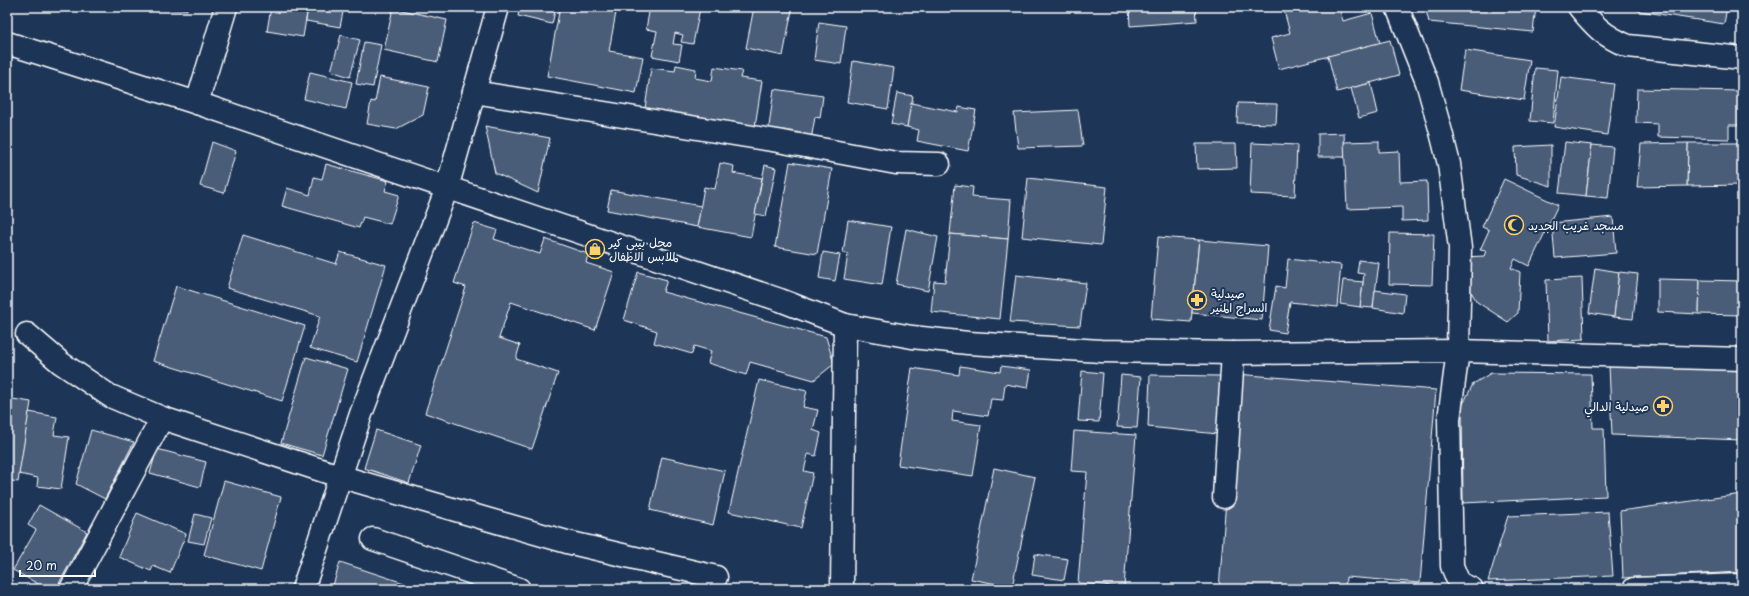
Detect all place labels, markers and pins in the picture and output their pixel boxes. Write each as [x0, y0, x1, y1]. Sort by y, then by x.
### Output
mosque icon: مسجد غريب الجديد [1503, 214, 1525, 236]
place label: مسجد غريب الجديد [1528, 216, 1624, 234]
place label: محل بيبي كير لملابس الاطفال [608, 233, 679, 265]
shop icon: محل بيبي كير لملابس الاطفال [584, 238, 606, 260]
place label: صيدلية السراج المنير [1210, 284, 1268, 317]
pharmacy icon: صيدلية السراج المنير [1186, 289, 1208, 311]
pharmacy icon: صيدلية الدالي [1652, 395, 1674, 417]
place label: صيدلية الدالي [1584, 397, 1649, 418]

